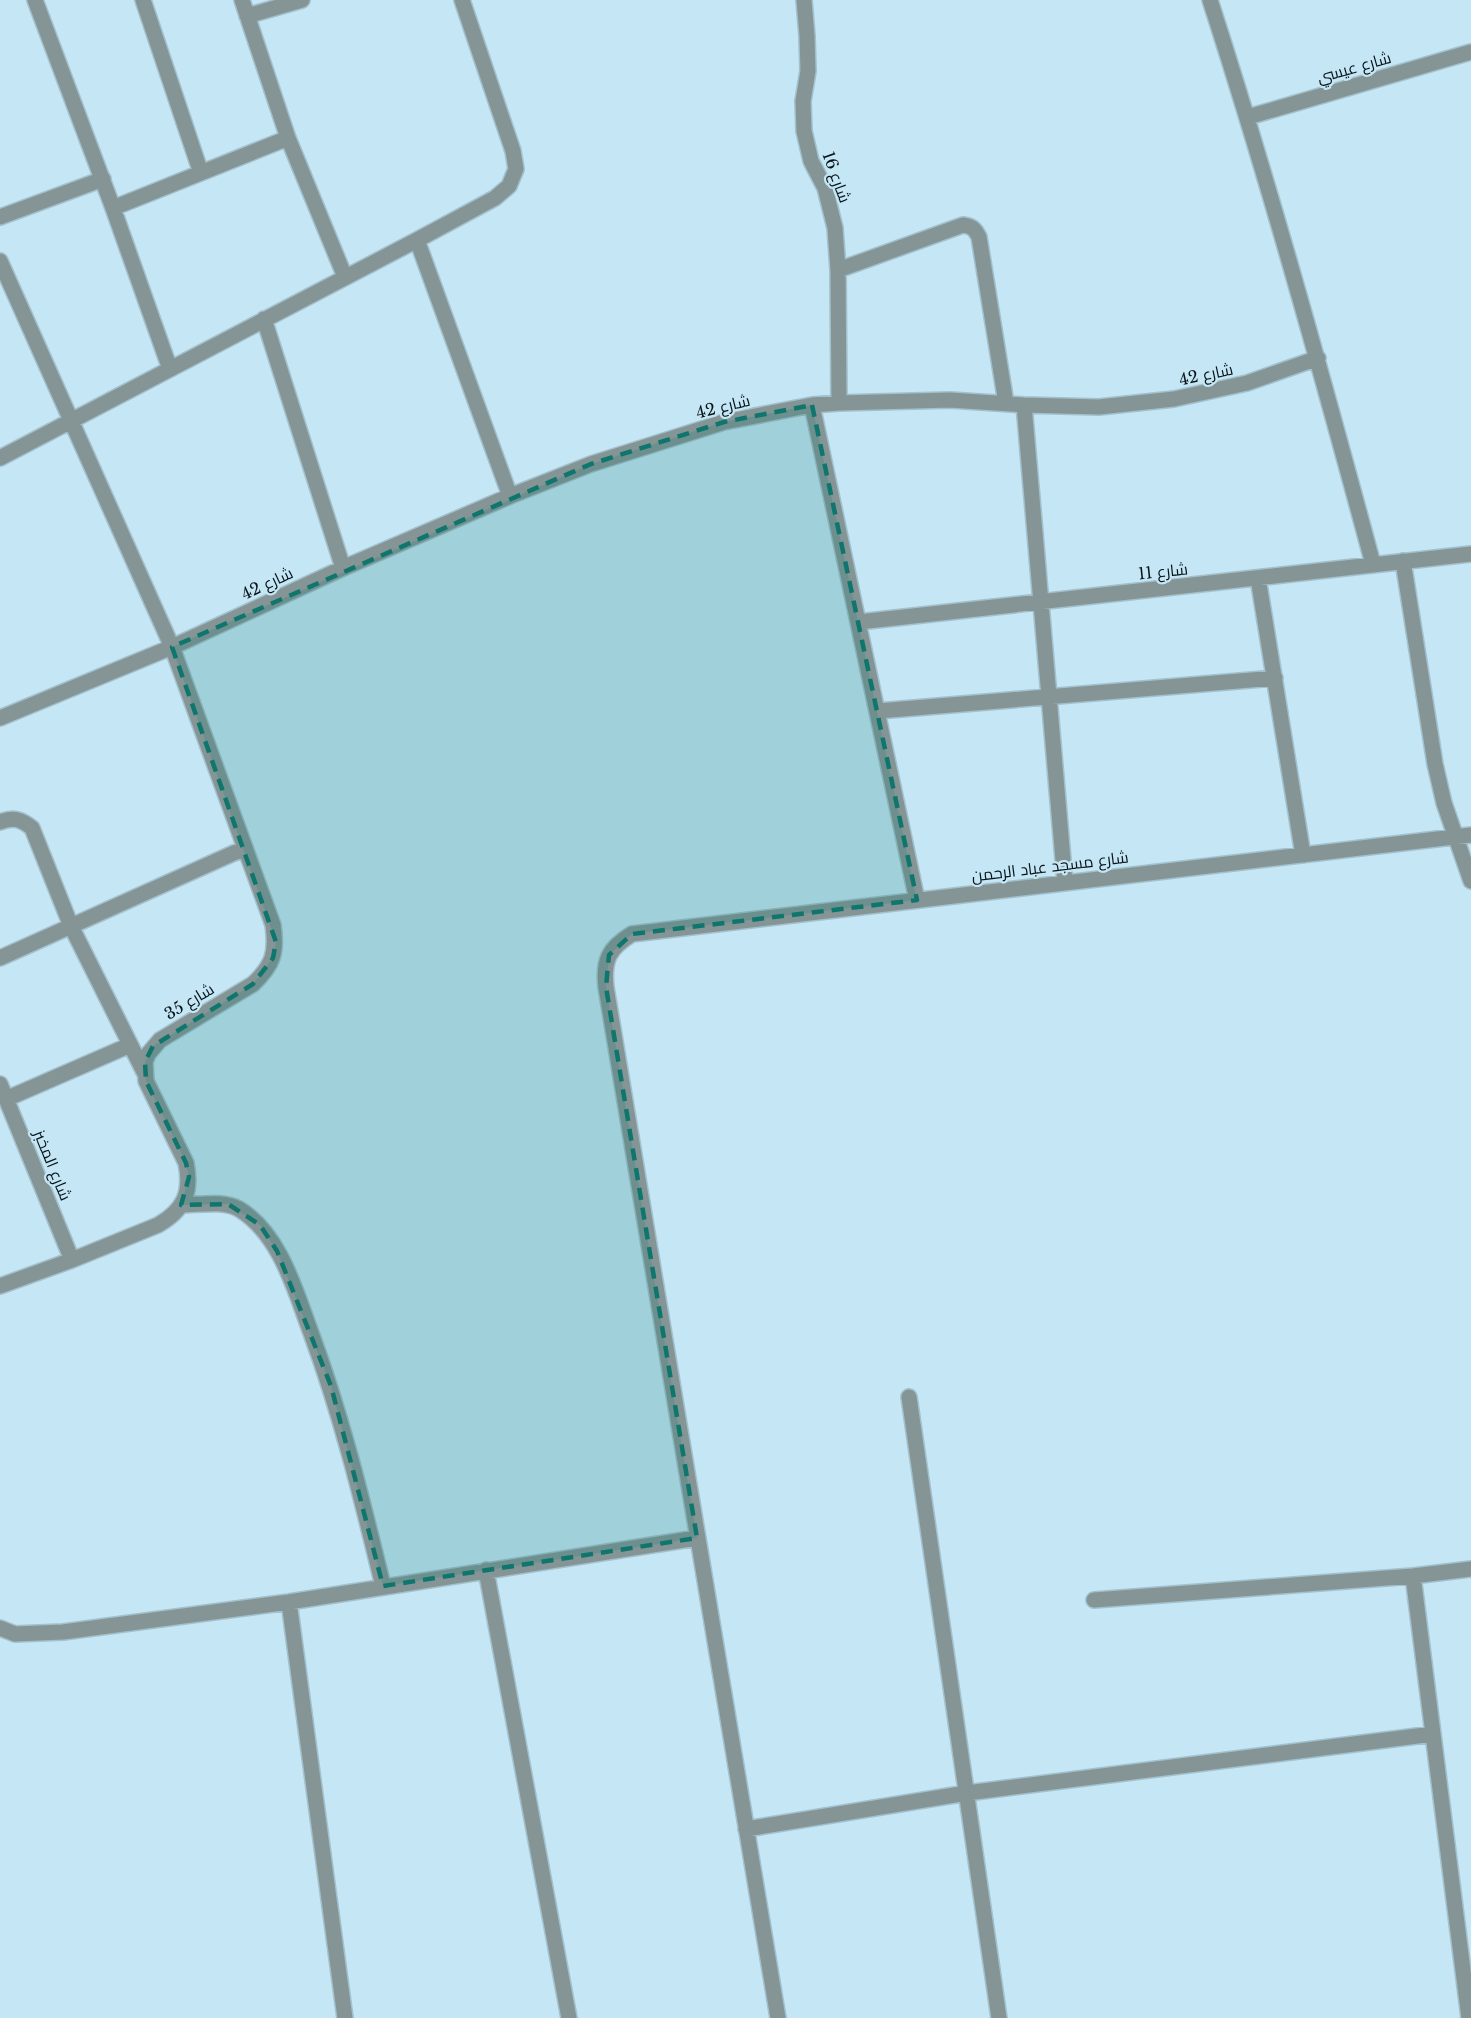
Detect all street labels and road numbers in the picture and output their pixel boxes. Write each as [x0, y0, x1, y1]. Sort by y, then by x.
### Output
street label: شارع عيسي [1315, 47, 1394, 90]
street label: شارع 16 [817, 149, 855, 206]
street label: شارع 42 [1177, 359, 1235, 391]
street label: شارع 42 [694, 390, 752, 424]
street label: شارع 11 [1137, 558, 1189, 586]
street label: شارع 42 [238, 562, 297, 605]
street label: شارع مسجد عباد الرحمن [970, 846, 1130, 888]
street label: شارع 35 [160, 978, 219, 1025]
street label: شارع المخبز [28, 1126, 76, 1204]

